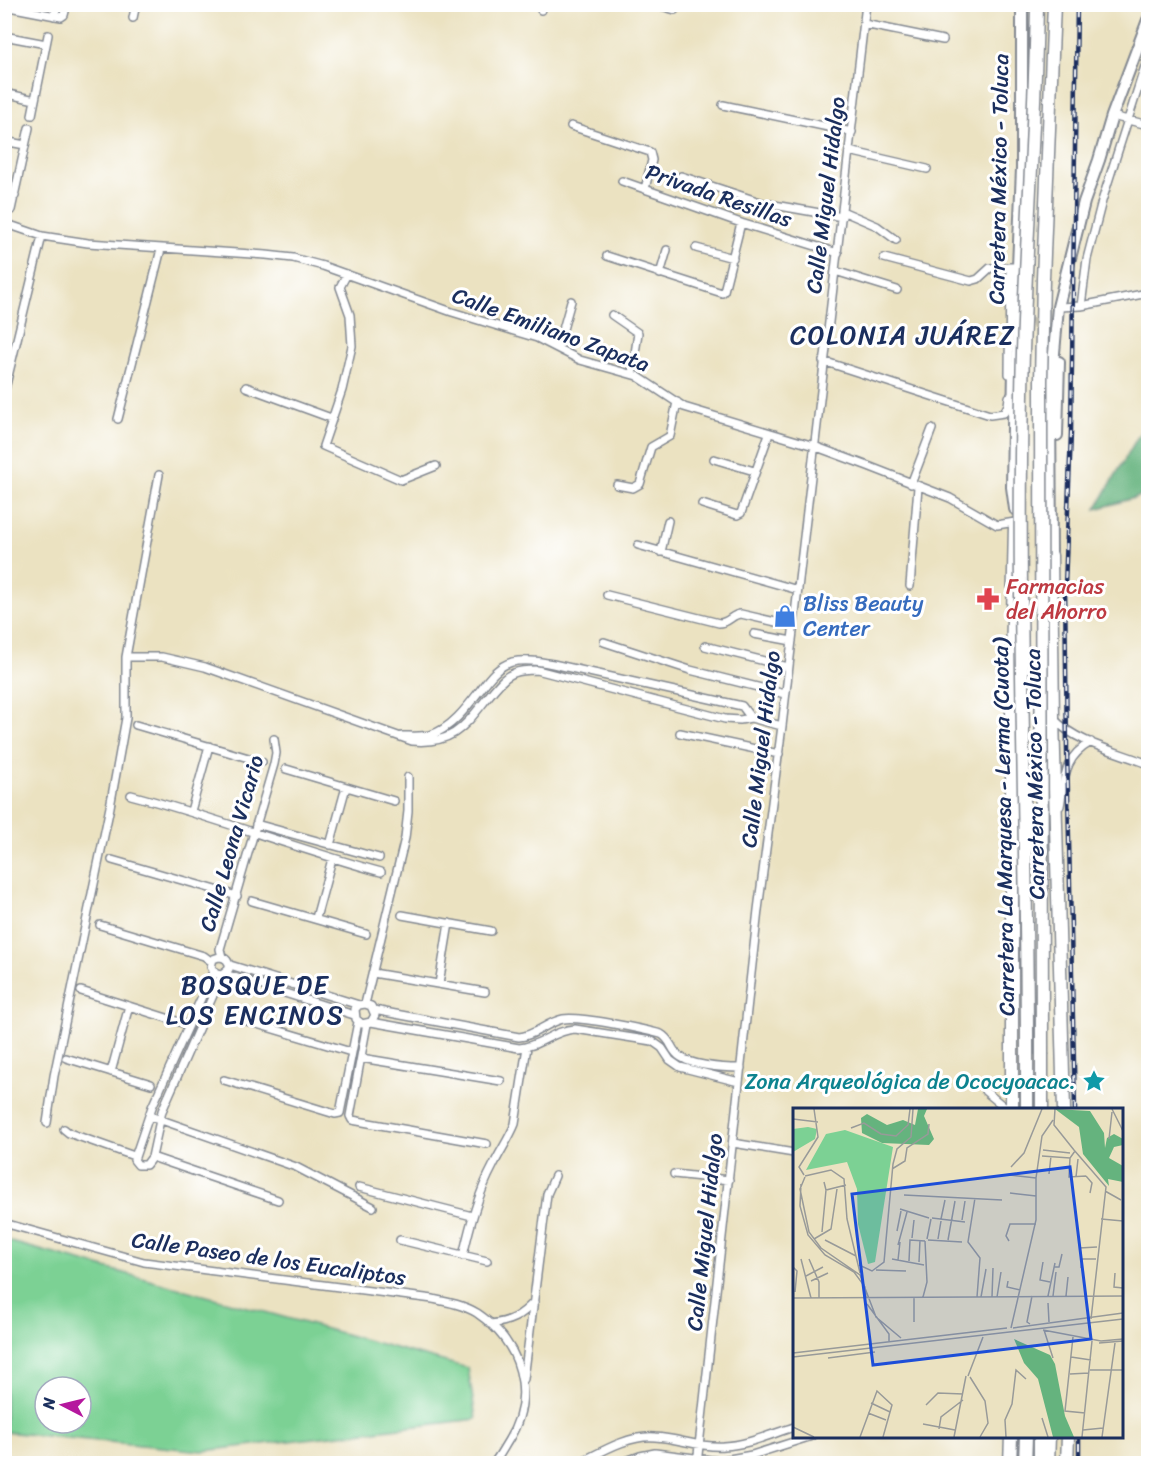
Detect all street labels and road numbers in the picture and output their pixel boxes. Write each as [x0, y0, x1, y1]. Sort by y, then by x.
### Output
street label: Carretera México - Toluca [977, 53, 1020, 305]
street label: Calle Miguel Hidalgo [794, 94, 857, 296]
street label: Privada Resillas [640, 152, 798, 239]
street label: Calle Emiliano Zapata [447, 276, 655, 383]
street label: Carretera La Marquesa - Lerma (Cuota) [981, 637, 1026, 1016]
street label: Calle Miguel Hidalgo [729, 648, 792, 850]
street label: Carretera México - Toluca [1013, 648, 1056, 900]
street label: Calle Leona Vicario [188, 750, 275, 936]
street label: Calle Miguel Hidalgo [675, 1131, 734, 1333]
street label: Calle Paseo de los Eucaliptos [129, 1220, 409, 1297]

